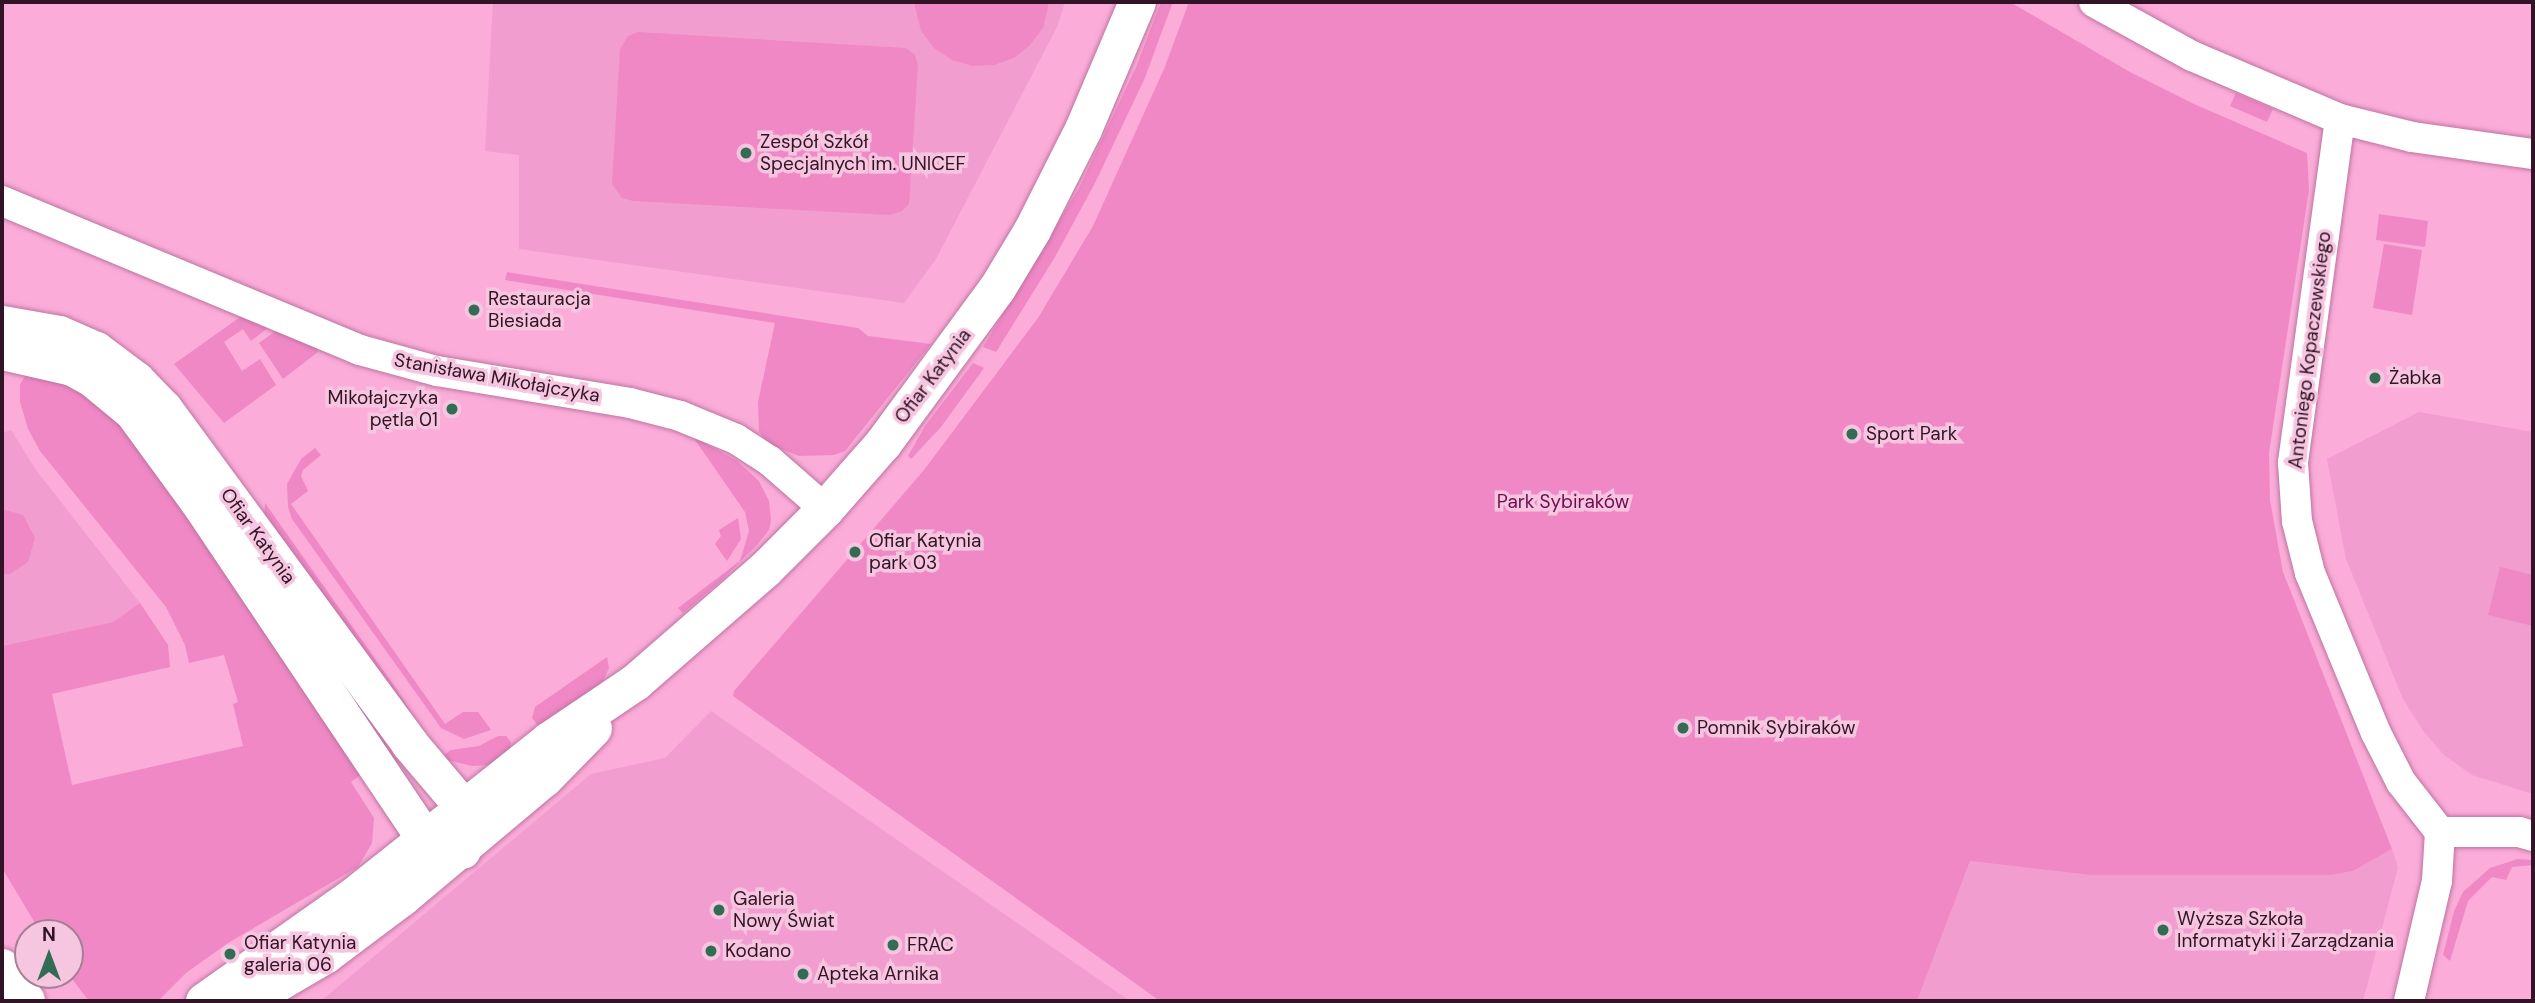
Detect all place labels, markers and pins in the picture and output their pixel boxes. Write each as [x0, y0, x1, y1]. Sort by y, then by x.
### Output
place label: Zespół Szkół Specjalnych im. UNICEF [760, 131, 966, 175]
marker: Zespół Szkół Specjalnych im. UNICEF [738, 145, 754, 161]
place label: Restauracja Biesiada [488, 288, 590, 332]
marker: Restauracja Biesiada [466, 302, 482, 318]
place label: Żabka [2389, 367, 2441, 389]
marker: Żabka [2367, 370, 2383, 386]
place label: Mikołajczyka pętla 01 [328, 387, 438, 431]
marker: Mikołajczyka pętla 01 [444, 401, 460, 417]
place label: Sport Park [1866, 423, 1957, 445]
marker: Sport Park [1844, 426, 1860, 442]
place label: Ofiar Katynia park 03 [869, 530, 981, 574]
marker: Ofiar Katynia park 03 [847, 544, 863, 560]
place label: Pomnik Sybiraków [1697, 717, 1855, 739]
marker: Pomnik Sybiraków [1675, 720, 1691, 736]
place label: Galeria Nowy Świat [733, 888, 835, 932]
marker: Galeria Nowy Świat [711, 902, 727, 918]
place label: Wyższa Szkoła Informatyki i Zarządzania [2177, 908, 2394, 952]
marker: Wyższa Szkoła Informatyki i Zarządzania [2155, 922, 2171, 938]
place label: Ofiar Katynia galeria 06 [244, 932, 356, 976]
place label: FRAC [907, 934, 954, 956]
marker: FRAC [885, 937, 901, 953]
place label: Kodano [725, 940, 791, 962]
marker: Kodano [703, 943, 719, 959]
marker: Ofiar Katynia galeria 06 [222, 946, 238, 962]
place label: Apteka Arnika [817, 963, 939, 985]
marker: Apteka Arnika [795, 966, 811, 982]

